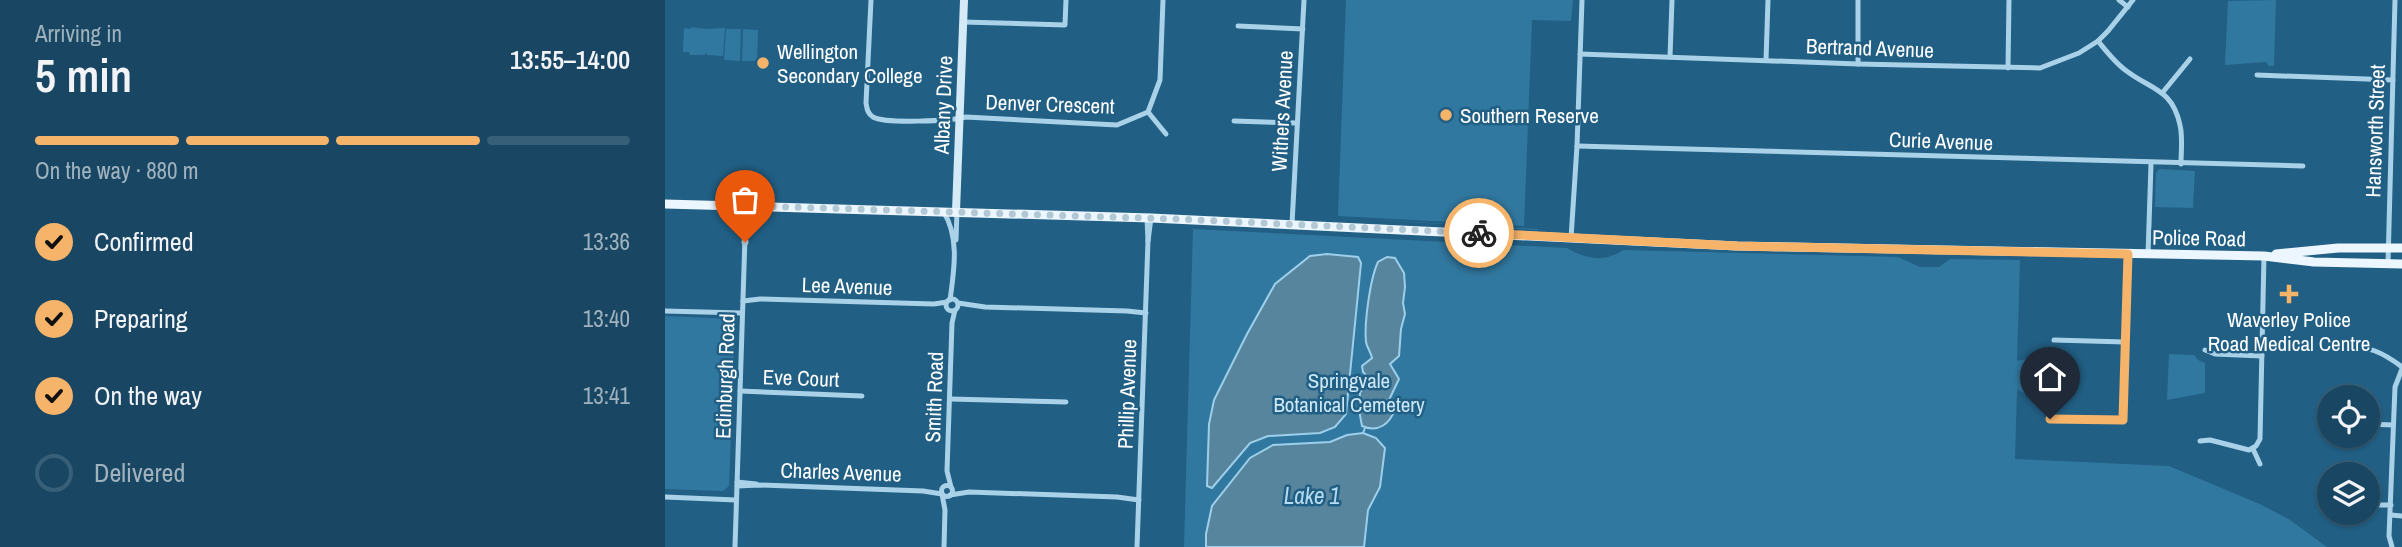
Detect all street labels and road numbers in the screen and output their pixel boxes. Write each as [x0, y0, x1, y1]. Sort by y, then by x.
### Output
street label: Bertrand Avenue [1806, 31, 1934, 65]
street label: Withers Avenue [1264, 50, 1300, 172]
street label: Albany Drive [927, 55, 959, 156]
street label: Hansworth Street [2358, 64, 2392, 198]
street label: Denver Crescent [985, 87, 1115, 121]
street label: Curie Avenue [1888, 125, 1994, 157]
street label: Police Road [2152, 223, 2246, 253]
street label: Lee Avenue [801, 270, 893, 302]
street label: Edinburgh Road [708, 313, 742, 439]
street label: Phillip Avenue [1111, 339, 1143, 449]
street label: Smith Road [918, 351, 950, 443]
street label: Eve Court [762, 362, 840, 394]
street label: Charles Avenue [780, 455, 902, 489]

